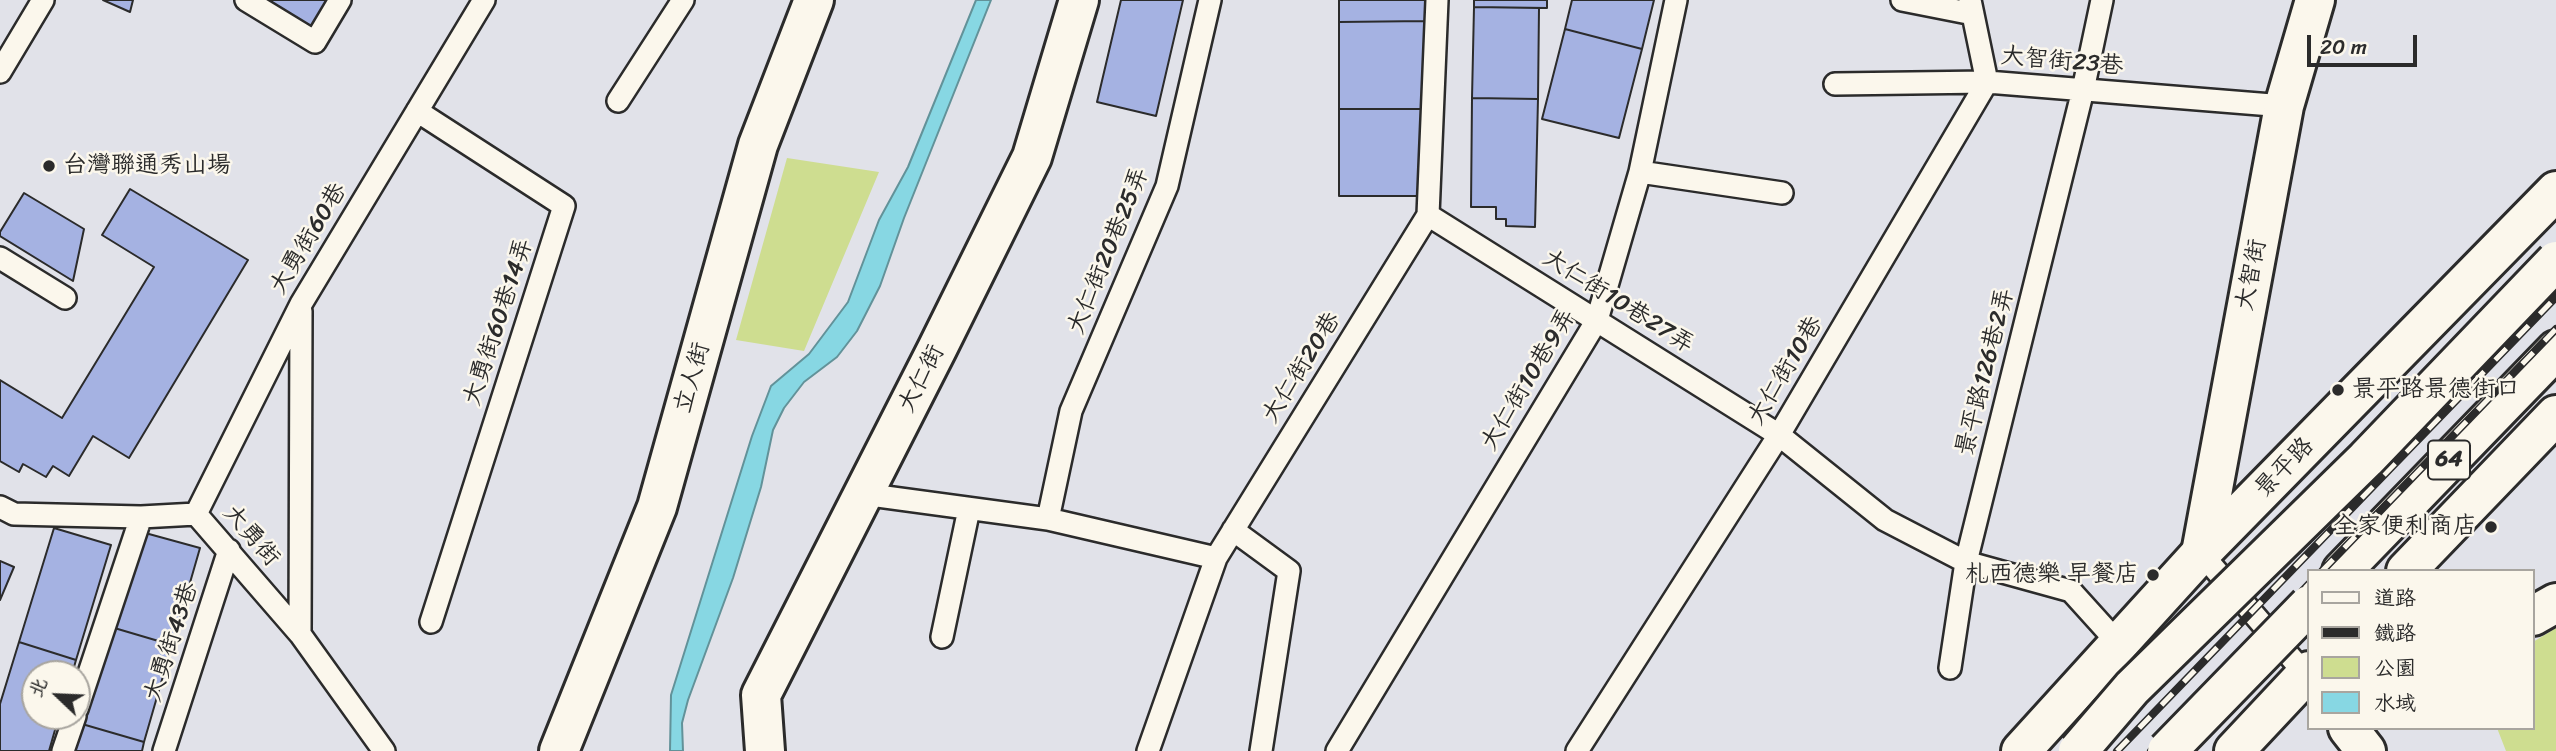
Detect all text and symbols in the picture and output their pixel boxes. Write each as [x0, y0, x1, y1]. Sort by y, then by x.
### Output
scale bar [2311, 21, 2421, 65]
text: 20 m [2320, 28, 2367, 66]
street label: 大智街23巷 [1999, 42, 2125, 82]
place label: 台灣聯通秀山場 [63, 152, 231, 180]
marker: 台灣聯通秀山場 [41, 158, 57, 174]
street label: 大仁街20巷25弄 [1062, 163, 1156, 339]
street label: 大勇街60巷 [265, 178, 353, 300]
street label: 大勇街60巷14弄 [458, 235, 540, 409]
street label: 大智街 [2231, 237, 2273, 313]
street label: 大仁街10巷27弄 [1537, 244, 1699, 360]
street label: 景平路126巷2弄 [1951, 285, 2021, 459]
street label: 大仁街10巷9弄 [1475, 304, 1583, 456]
street label: 大仁街20巷 [1257, 307, 1347, 429]
street label: 大仁街10巷 [1742, 312, 1830, 430]
street label: 立人街 [669, 339, 717, 417]
street label: 大仁街 [893, 340, 951, 418]
place label: 景平路景德街口 [2352, 376, 2520, 404]
marker: 景平路景德街口 [2330, 382, 2346, 398]
street label: 景平路 [2250, 432, 2320, 504]
road number: 64 [2428, 440, 2470, 480]
street label: 大勇街 [217, 499, 285, 573]
place label: 全家便利商店 [2333, 513, 2477, 541]
marker: 全家便利商店 [2483, 519, 2499, 535]
place label: 札西德樂 早餐店 [1965, 561, 2139, 589]
marker: 札西德樂 早餐店 [2145, 567, 2161, 583]
legend [2308, 569, 2535, 730]
street label: 大勇街43巷 [139, 579, 205, 705]
text: 道路 [2374, 579, 2416, 617]
text: 鐵路 [2374, 614, 2416, 652]
text: 公園 [2374, 649, 2416, 687]
north arrow [21, 660, 91, 730]
text: 北 [19, 672, 57, 703]
text: 水域 [2374, 684, 2416, 722]

